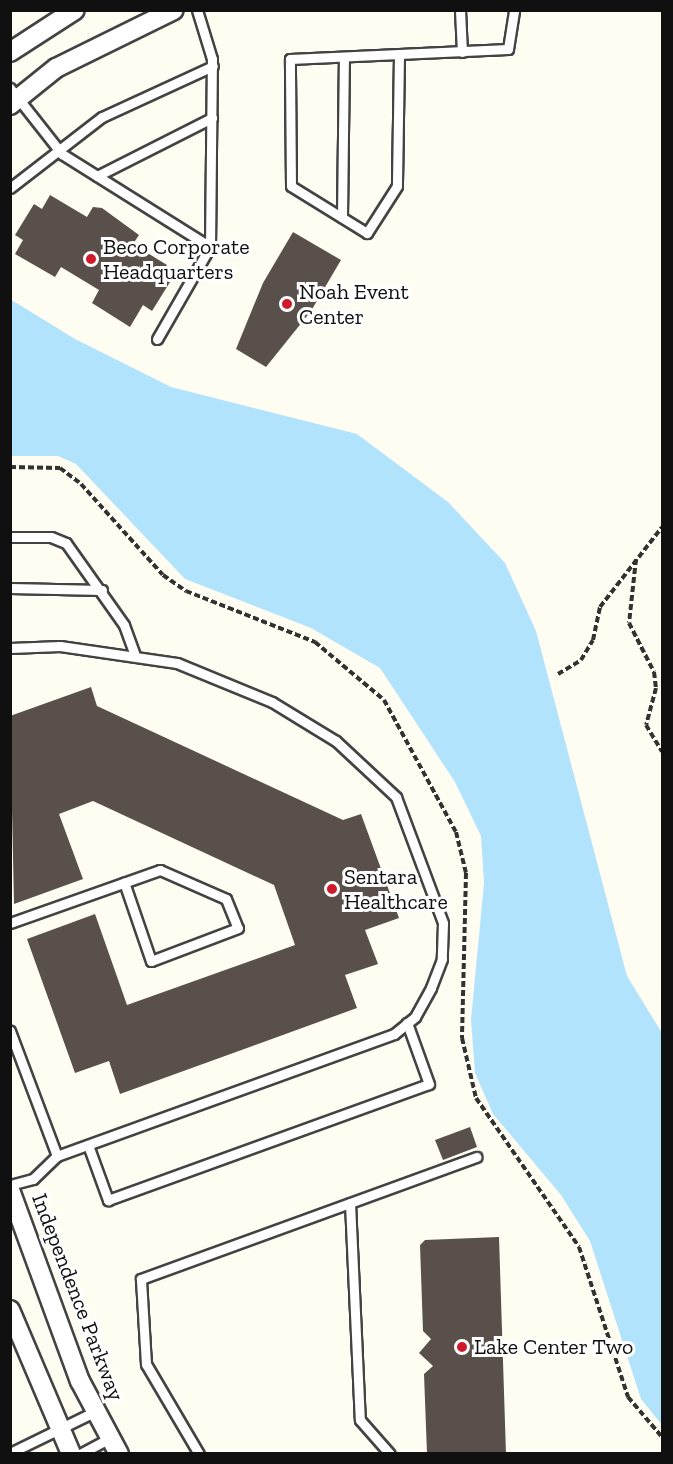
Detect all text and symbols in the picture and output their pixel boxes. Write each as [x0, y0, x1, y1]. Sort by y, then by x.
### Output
place label: Beco Corporate Headquarters [103, 233, 250, 284]
marker: Beco Corporate Headquarters [84, 252, 98, 266]
place label: Noah Event Center [299, 278, 409, 330]
marker: Noah Event Center [280, 297, 294, 311]
place label: Sentara Healthcare [344, 863, 448, 914]
marker: Sentara Healthcare [325, 882, 339, 896]
street label: Independence Parkway [26, 1190, 130, 1404]
place label: Lake Center Two [474, 1334, 634, 1360]
marker: Lake Center Two [455, 1340, 469, 1354]

